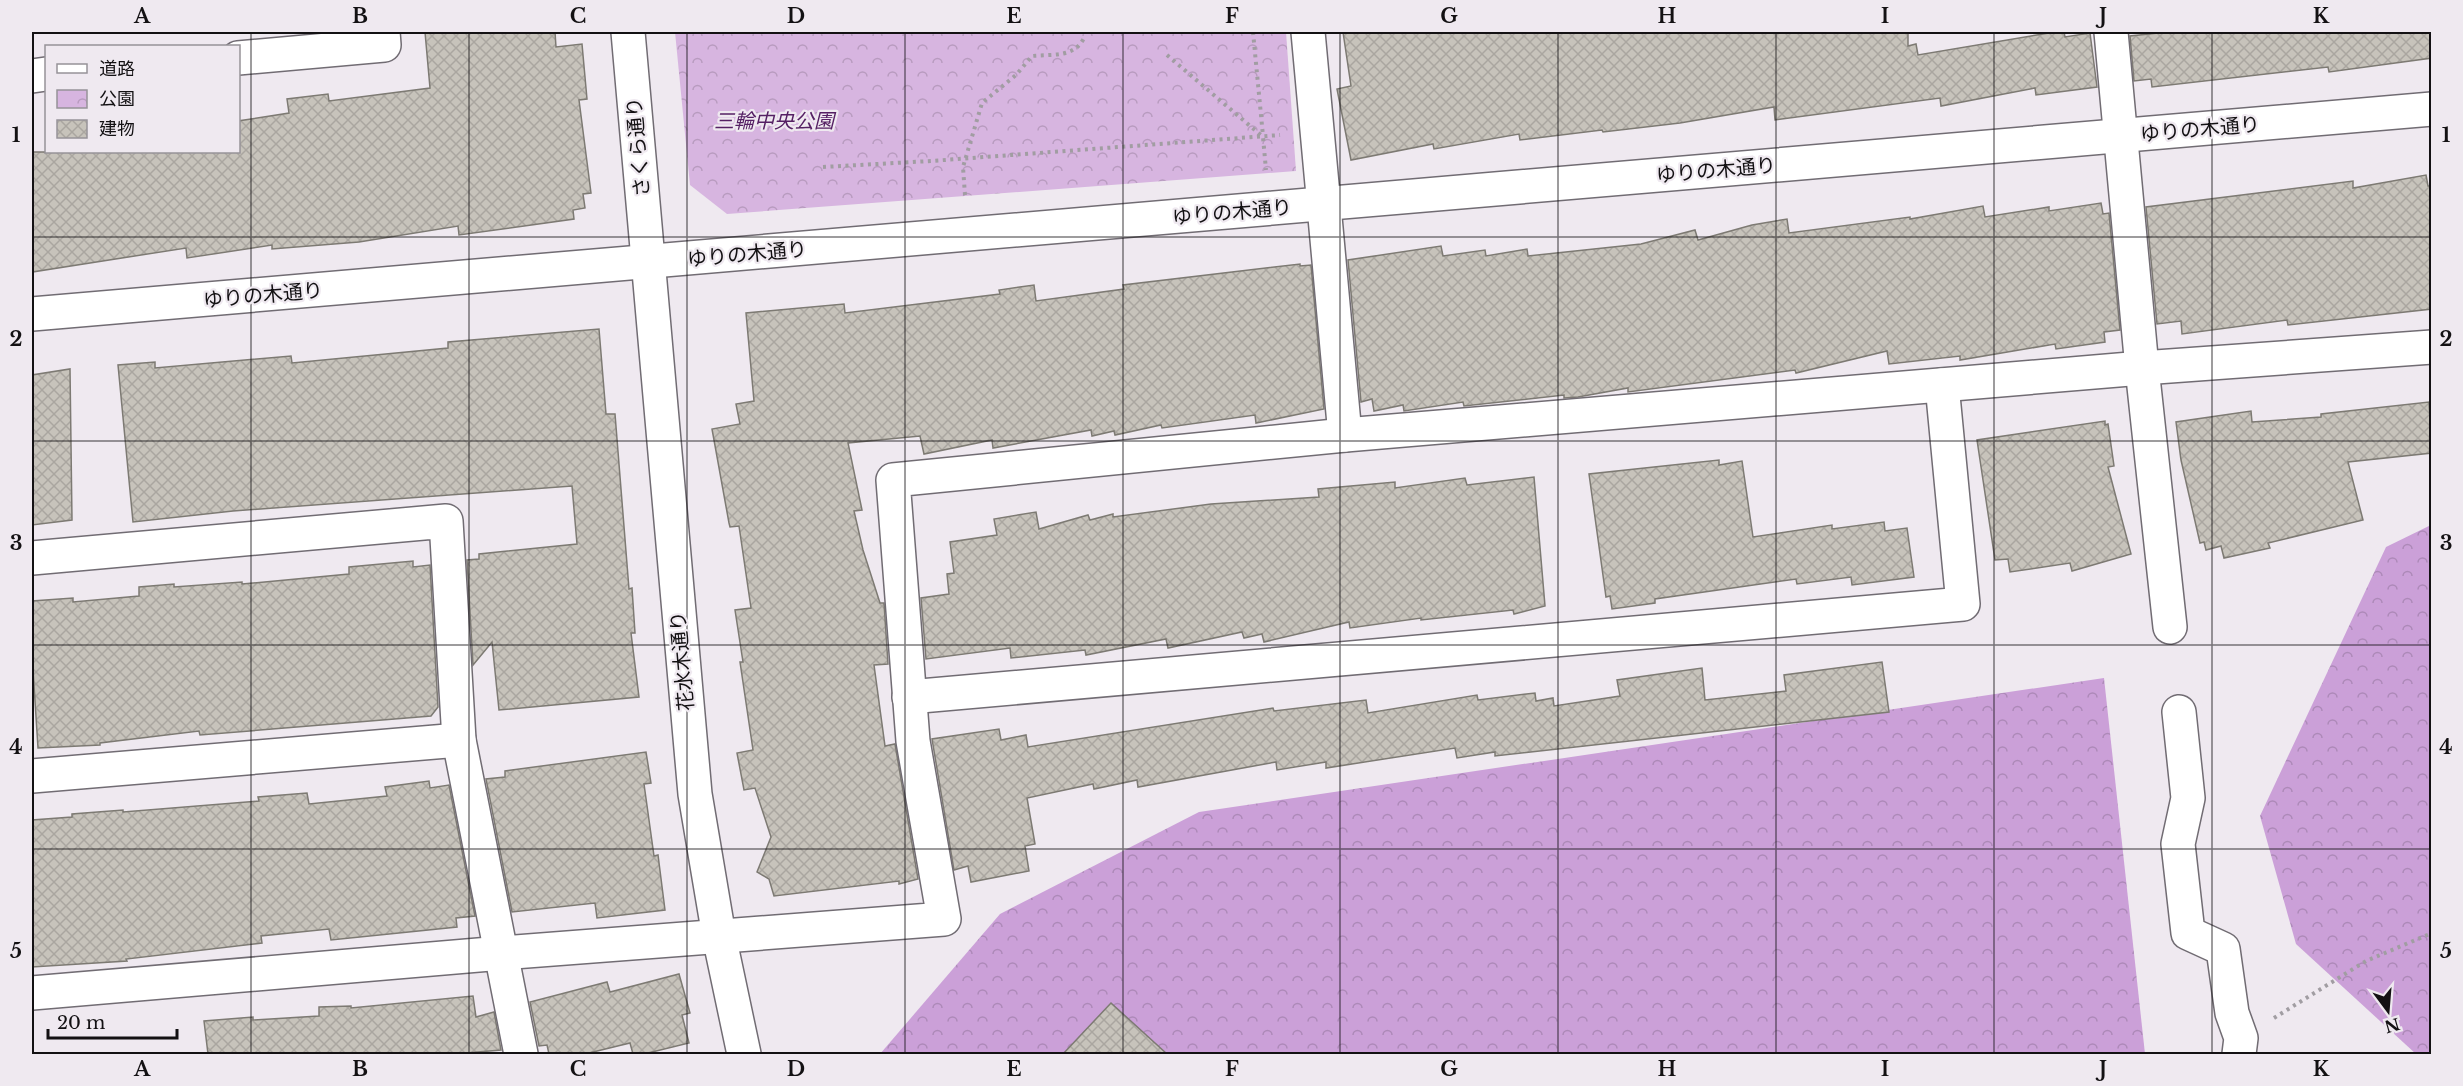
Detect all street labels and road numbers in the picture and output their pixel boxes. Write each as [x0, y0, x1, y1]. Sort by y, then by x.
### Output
street label: さくら通り [622, 96, 654, 198]
street label: ゆりの木通り [2139, 112, 2261, 146]
street label: ゆりの木通り [1655, 153, 1777, 187]
street label: ゆりの木通り [1171, 195, 1293, 229]
street label: ゆりの木通り [686, 237, 808, 271]
street label: ゆりの木通り [202, 278, 324, 312]
street label: 花水木通り [666, 610, 698, 712]

